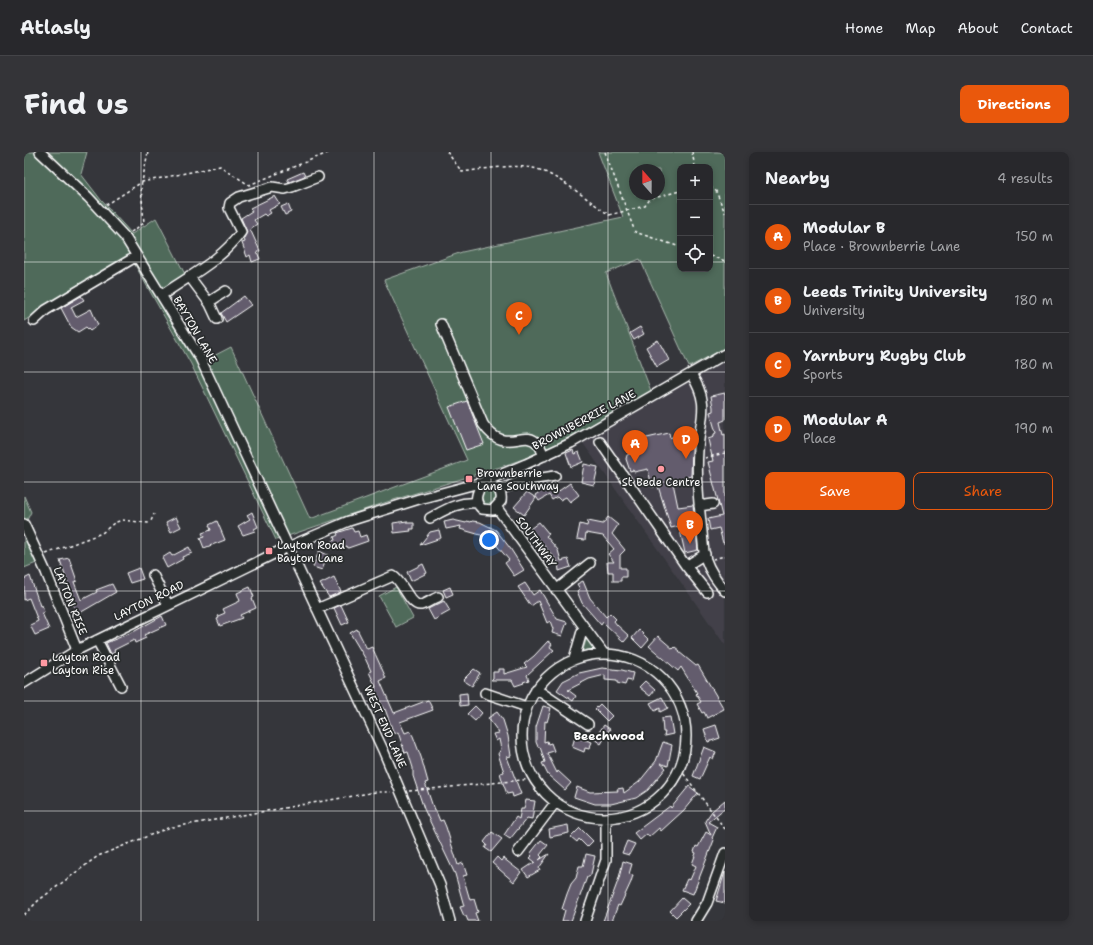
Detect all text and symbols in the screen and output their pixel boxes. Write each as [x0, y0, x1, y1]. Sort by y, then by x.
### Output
text: Atlasly [20, 15, 91, 40]
text: Home [845, 19, 884, 37]
text: Map [906, 19, 936, 37]
text: About [958, 19, 999, 37]
text: Contact [1021, 19, 1073, 37]
text: Find us [24, 85, 129, 123]
button: Directions [960, 85, 1069, 123]
north arrow [629, 164, 665, 200]
map controls [677, 164, 713, 272]
button: + [677, 164, 713, 200]
text: Nearby [765, 167, 830, 189]
text: 4 results [997, 170, 1053, 187]
button: − [677, 200, 713, 236]
text: Modular B [803, 218, 885, 238]
text: A [773, 228, 783, 245]
text: 150 m [1015, 228, 1053, 245]
button: locate [677, 236, 713, 272]
text: Place · Brownberrie Lane [803, 238, 960, 255]
text: Leeds Trinity University [803, 282, 987, 302]
text: B [774, 292, 782, 309]
text: 180 m [1014, 292, 1053, 309]
street label: BAYTON LANE [170, 294, 220, 367]
pin: C [506, 302, 532, 335]
text: University [803, 302, 865, 319]
text: Yarnbury Rugby Club [803, 346, 966, 366]
text: C [774, 356, 782, 373]
text: 180 m [1014, 356, 1053, 373]
text: Sports [803, 366, 843, 383]
street label: BROWNBERRIE LANE [530, 387, 638, 453]
text: Modular A [803, 410, 888, 430]
text: D [773, 420, 783, 437]
text: 190 m [1014, 420, 1053, 437]
pin: D [673, 426, 699, 459]
pin: A [622, 430, 648, 463]
text: Place [803, 430, 836, 447]
marker: St Bede Centre [656, 464, 666, 474]
place label: Brownberrie Lane Southway [477, 466, 559, 494]
button: Save [765, 472, 905, 510]
button: Share [913, 472, 1053, 510]
marker: Brownberrie Lane Southway [464, 474, 474, 484]
place label: St Bede Centre [622, 475, 700, 490]
pin: B [677, 511, 703, 544]
street label: SOUTHWAY [512, 513, 560, 571]
your location [479, 530, 499, 550]
place label: Layton Road Bayton Lane [277, 538, 345, 566]
marker: Layton Road Bayton Lane [264, 546, 274, 556]
street label: LAYTON RISE [49, 565, 91, 638]
street label: LAYTON ROAD [111, 578, 187, 624]
place label: Layton Road Layton Rise [52, 650, 120, 678]
marker: Layton Road Layton Rise [39, 658, 49, 668]
street label: WEST END LANE [360, 683, 410, 771]
district label: Beechwood [574, 728, 644, 744]

